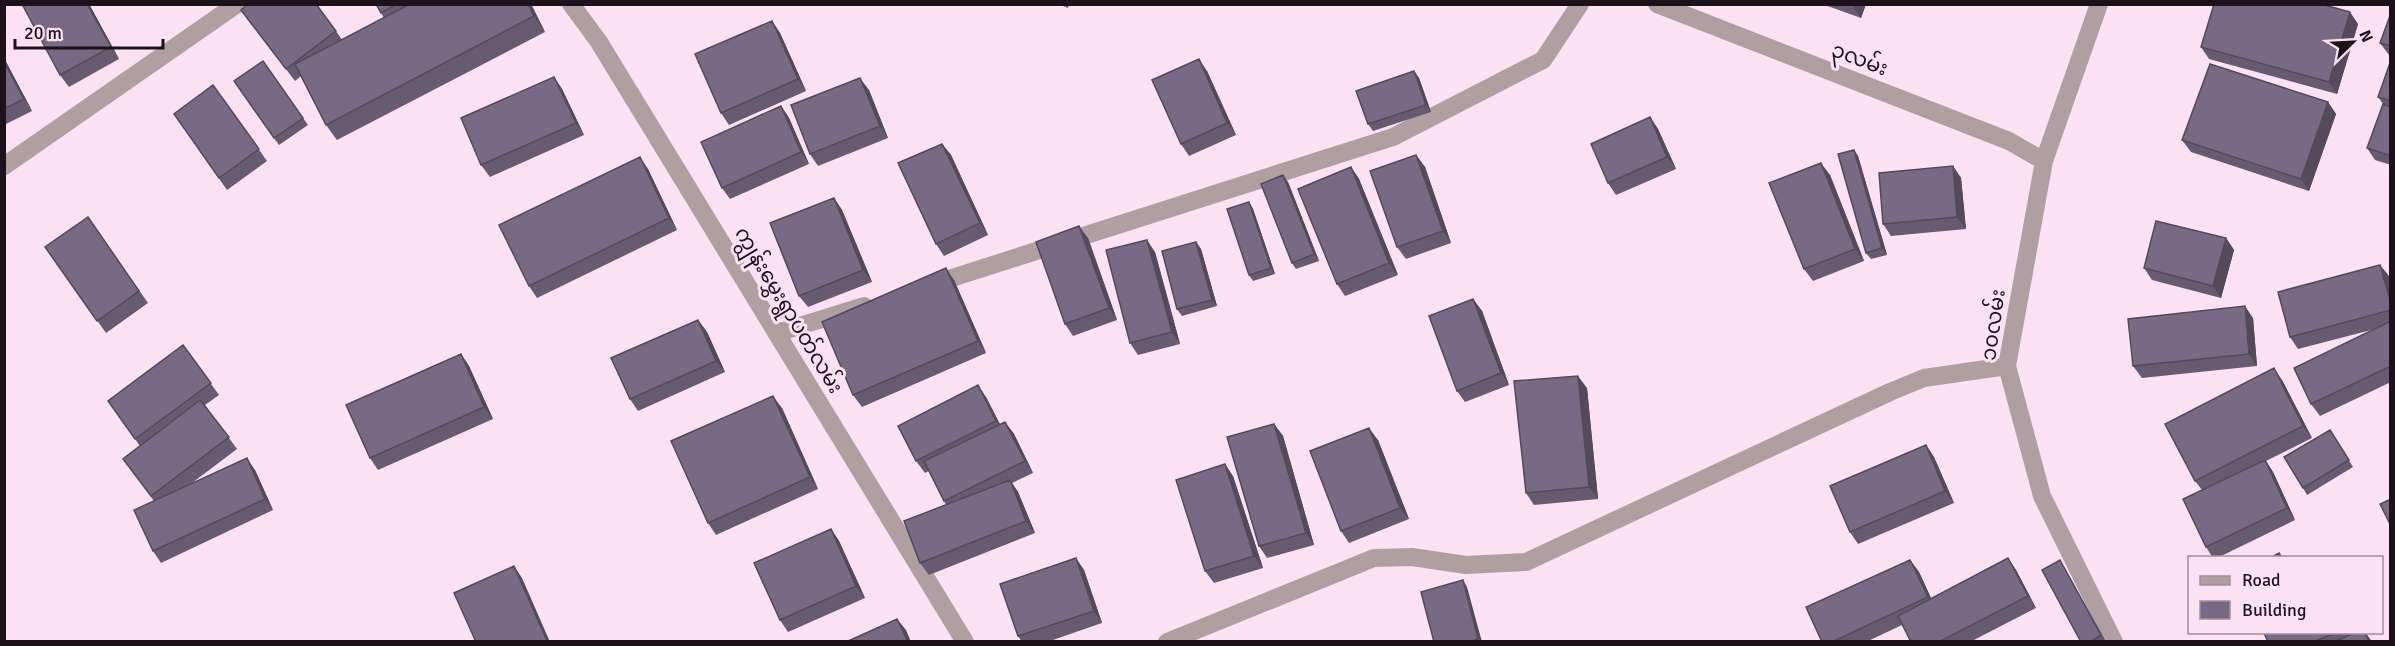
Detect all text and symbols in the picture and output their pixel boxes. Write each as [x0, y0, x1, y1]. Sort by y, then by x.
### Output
scale bar [15, 12, 164, 50]
north arrow [2323, 12, 2383, 72]
text: 20 m [24, 22, 62, 44]
text: N [2354, 27, 2377, 45]
street label: ၃လမ်း [1827, 34, 1893, 85]
street label: ကျွန်းမွှေးရွာပတ်လမ်း [724, 220, 852, 401]
street label: ၁၀လမ်း [1972, 287, 2011, 362]
legend [2188, 556, 2383, 634]
text: Road [2242, 569, 2281, 591]
text: Building [2242, 599, 2306, 621]

